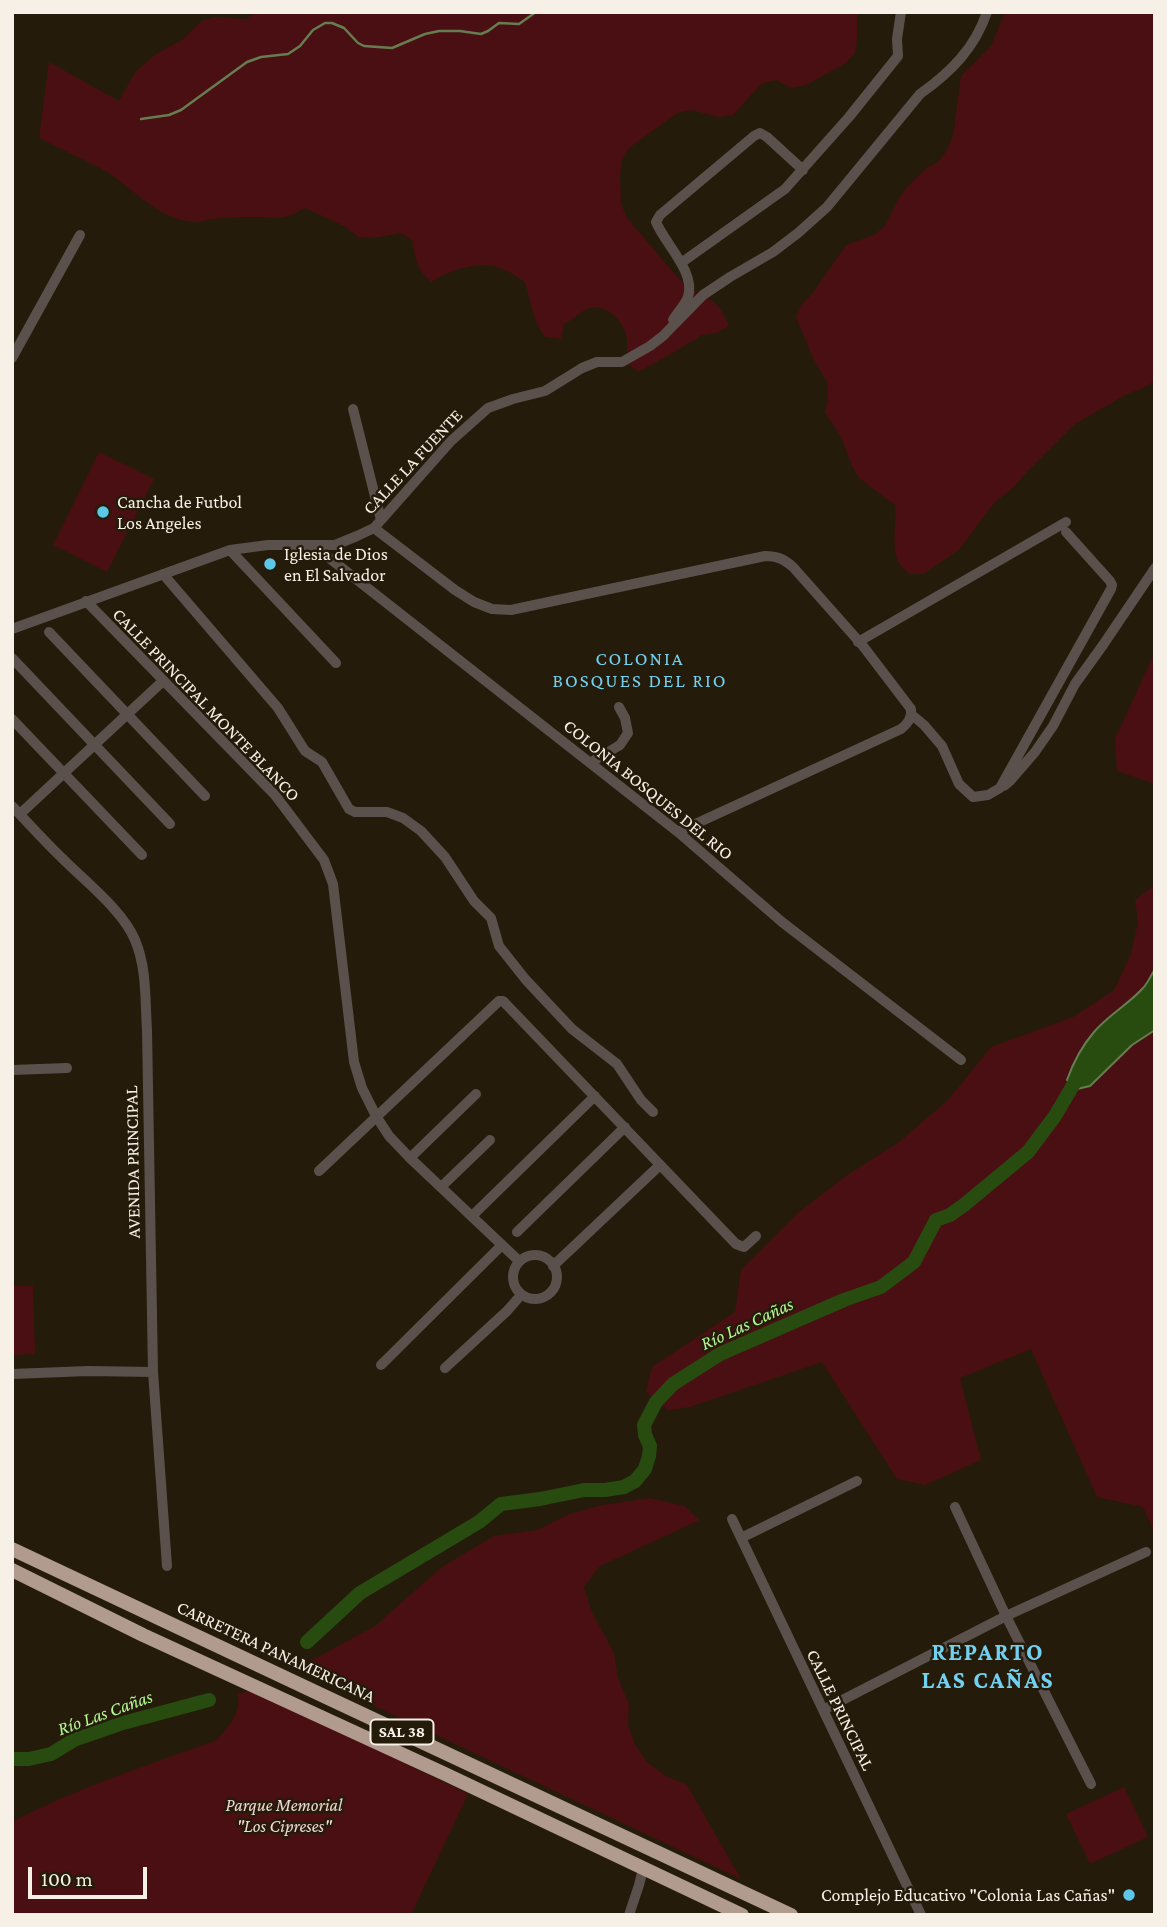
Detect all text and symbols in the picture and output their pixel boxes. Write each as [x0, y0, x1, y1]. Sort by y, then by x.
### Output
street label: CALLE LA FUENTE [359, 405, 467, 519]
place label: Cancha de Futbol Los Angeles [117, 491, 242, 534]
marker: Cancha de Futbol Los Angeles [95, 504, 111, 520]
place label: Iglesia de Dios en El Salvador [284, 543, 388, 586]
marker: Iglesia de Dios en El Salvador [262, 556, 278, 572]
street label: CALLE PRINCIPAL MONTE BLANCO [108, 604, 304, 806]
district label: COLONIA BOSQUES DEL RIO [554, 648, 726, 692]
street label: COLONIA BOSQUES DEL RIO [559, 715, 737, 865]
street label: AVENIDA PRINCIPAL [121, 1085, 145, 1239]
water label: Río Las Cañas [697, 1293, 797, 1355]
street label: CARRETERA PANAMERICANA [173, 1596, 379, 1708]
district label: REPARTO LAS CAÑAS [923, 1639, 1053, 1695]
street label: CALLE PRINCIPAL [801, 1646, 879, 1774]
water label: Río Las Cañas [54, 1685, 156, 1741]
road number: SAL 38 [370, 1720, 434, 1744]
park label: Parque Memorial "Los Cipreses" [226, 1794, 342, 1836]
scale bar [32, 1854, 150, 1898]
text: 100 m [41, 1867, 93, 1891]
place label: Complejo Educativo "Colonia Las Cañas" [821, 1884, 1115, 1906]
marker: Complejo Educativo "Colonia Las Cañas" [1121, 1887, 1137, 1903]

